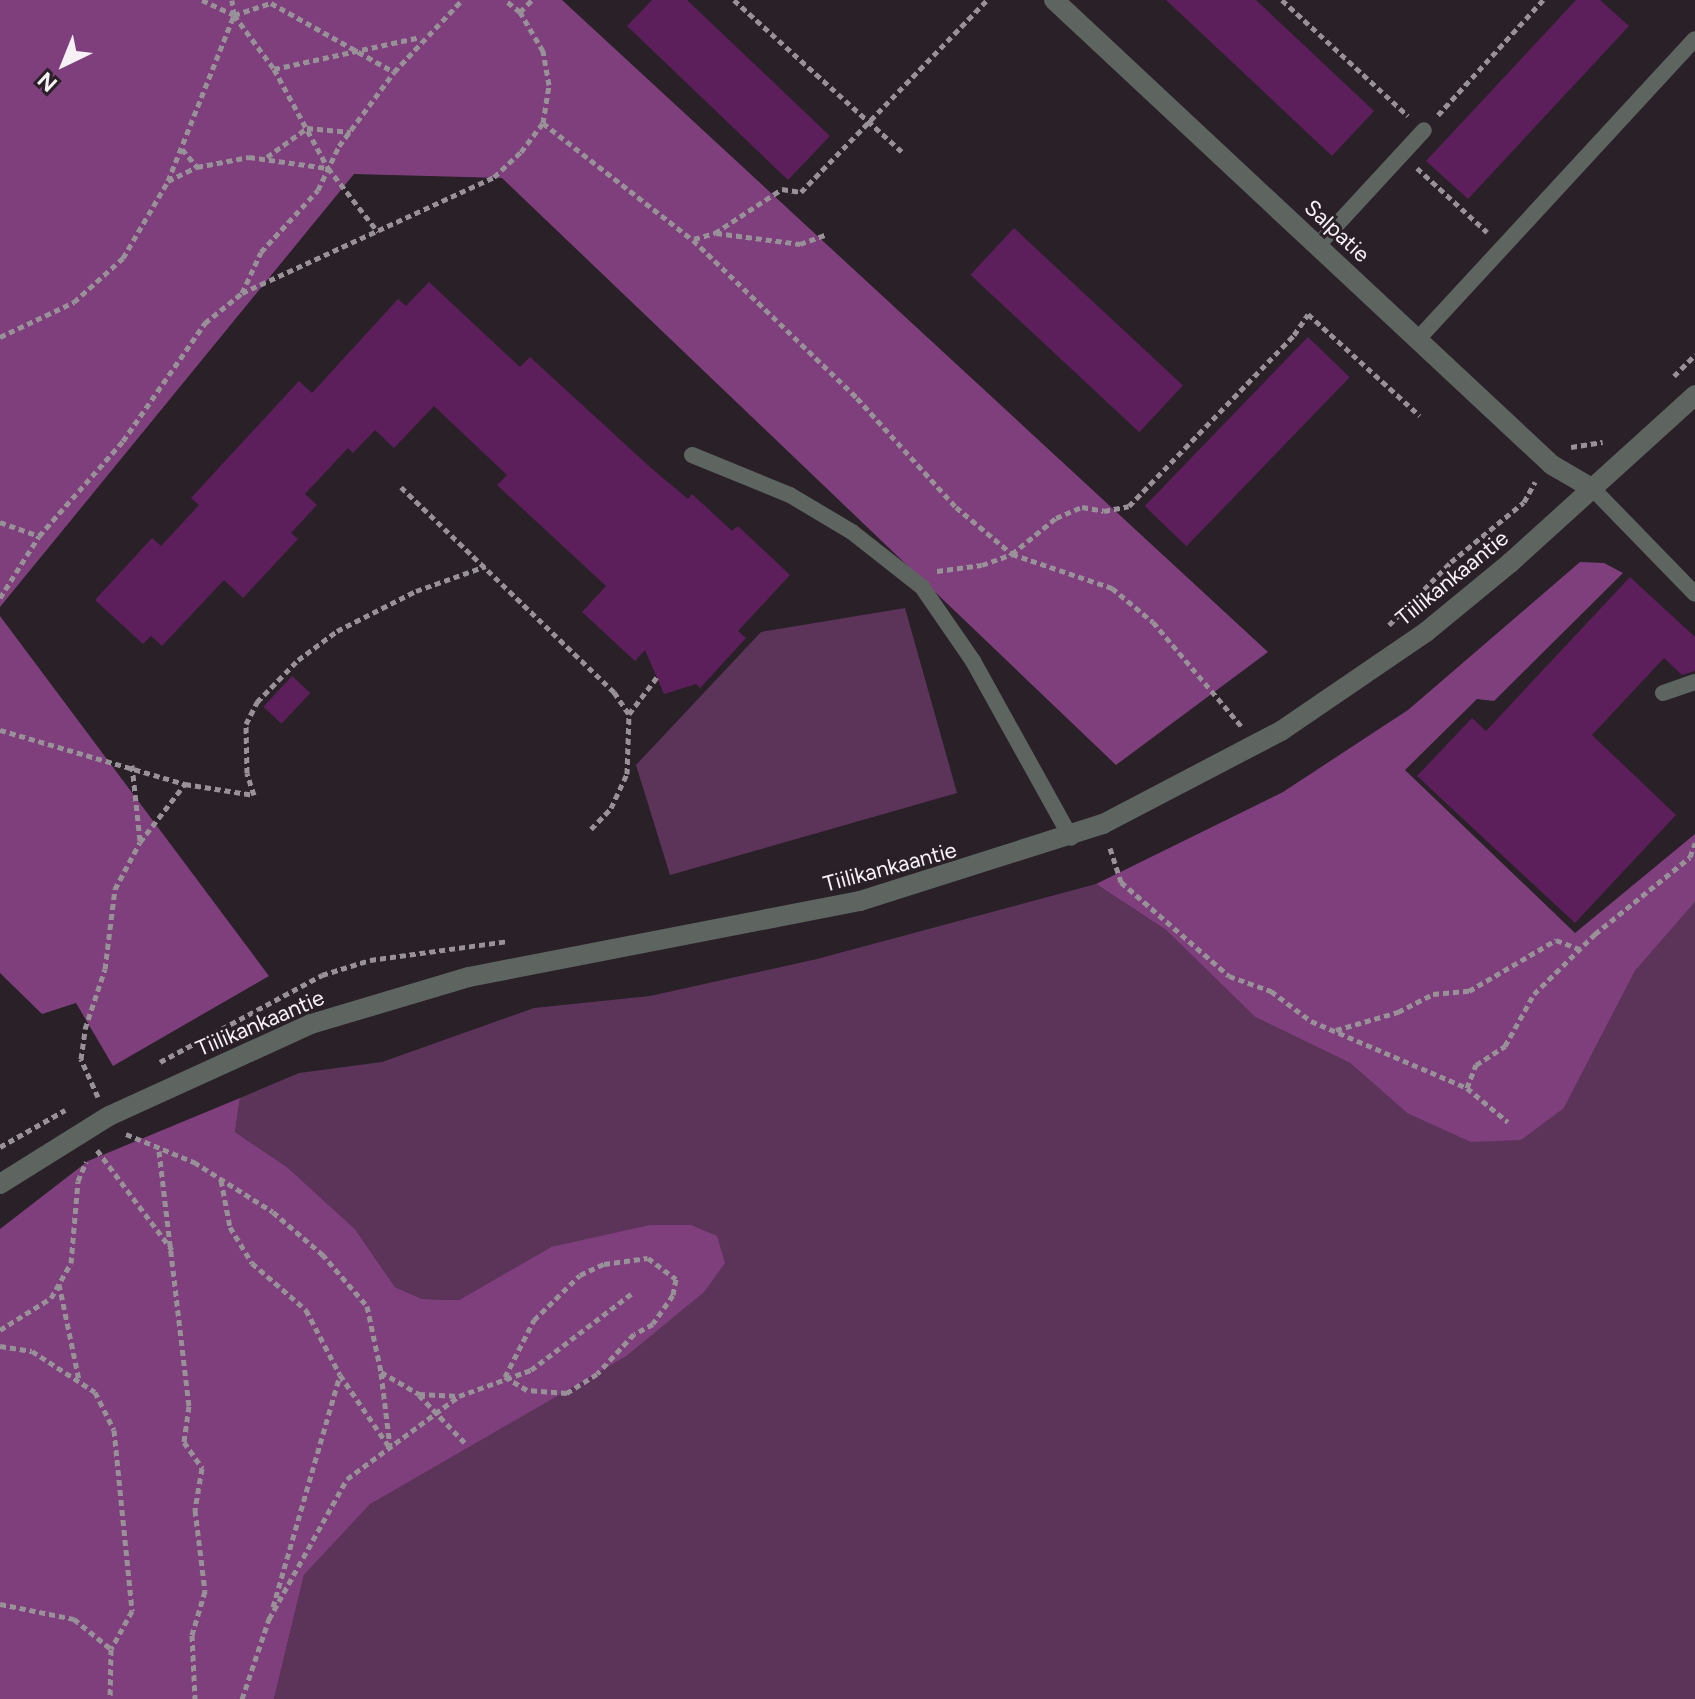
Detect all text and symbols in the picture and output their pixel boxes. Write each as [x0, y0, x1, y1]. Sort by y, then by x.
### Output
north arrow [24, 24, 104, 104]
text: N [32, 66, 63, 98]
street label: Salpatie [1299, 194, 1375, 268]
street label: Tiilikankaantie [1391, 525, 1513, 631]
street label: Tiilikankaantie [821, 837, 959, 897]
street label: Tiilikankaantie [192, 984, 328, 1062]

